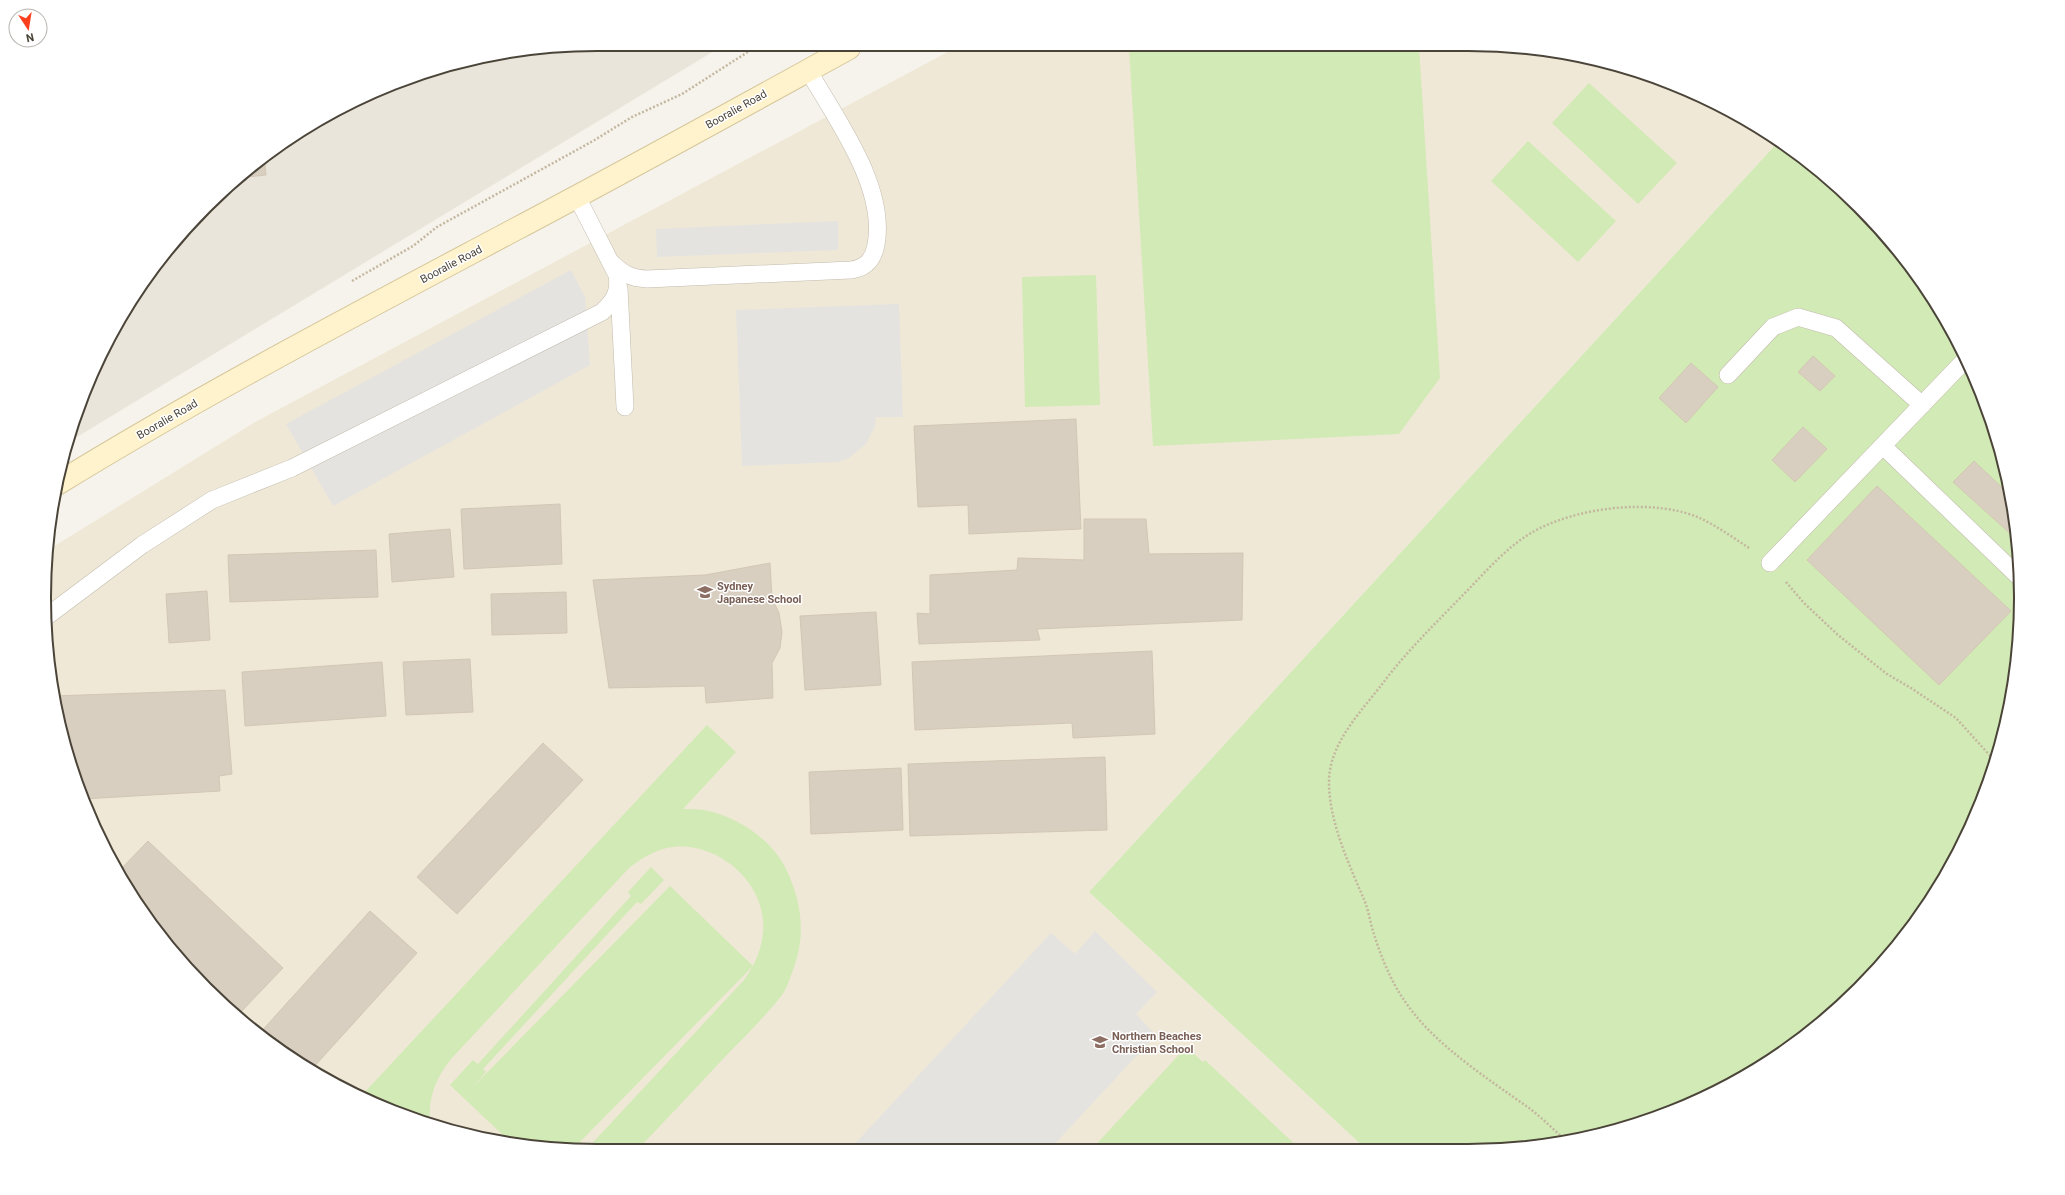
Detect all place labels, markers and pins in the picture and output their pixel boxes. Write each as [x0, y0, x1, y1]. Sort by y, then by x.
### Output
place label: Sydney Japanese School [717, 580, 802, 606]
school or university icon: Sydney Japanese School [696, 583, 714, 601]
place label: Northern Beaches Christian School [1112, 1030, 1202, 1056]
school or university icon: Northern Beaches Christian School [1091, 1033, 1109, 1051]

